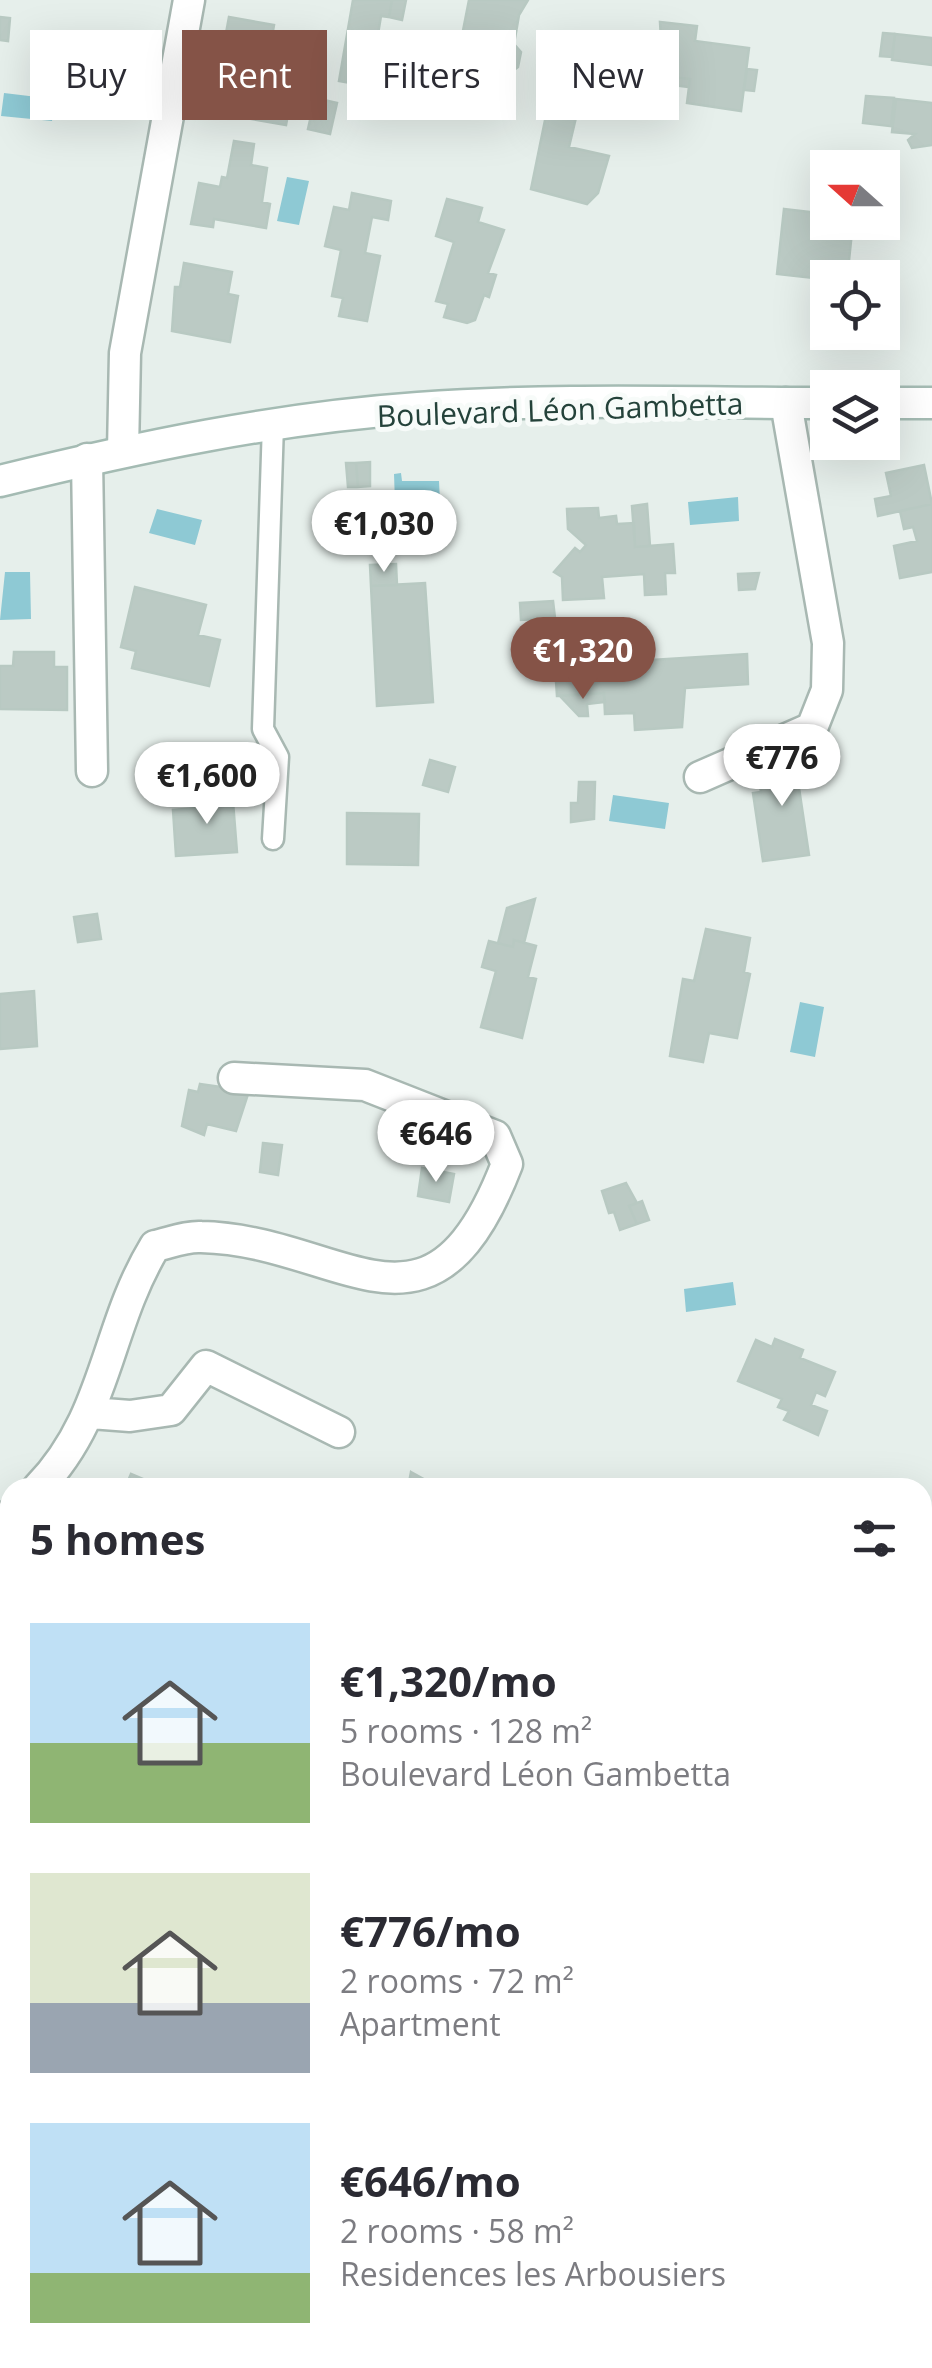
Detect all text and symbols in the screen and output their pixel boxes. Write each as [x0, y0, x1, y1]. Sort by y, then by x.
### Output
chip: Buy [30, 30, 162, 120]
chip: Rent [182, 30, 327, 120]
chip: Filters [347, 30, 516, 120]
chip: New [536, 30, 679, 120]
north arrow [810, 150, 900, 240]
map controls [810, 150, 900, 460]
button: locate [810, 260, 900, 350]
button: layers [810, 370, 900, 460]
street label: Boulevard Léon Gambetta [376, 382, 744, 436]
pin: €1,030 [303, 490, 465, 575]
text: €1,030 [334, 501, 434, 544]
pin: €1,320 [502, 617, 664, 702]
text: €1,320 [533, 628, 633, 671]
pin: €776 [723, 724, 841, 809]
text: €776 [745, 735, 819, 778]
pin: €1,600 [126, 742, 288, 827]
text: €1,600 [157, 753, 257, 796]
pin: €646 [377, 1100, 495, 1185]
text: €646 [399, 1111, 473, 1154]
text: 5 homes [30, 1510, 205, 1567]
icon: filters [847, 1511, 902, 1566]
text: €1,320/mo [340, 1652, 557, 1709]
icon: home [110, 1663, 230, 1783]
text: 5 rooms · 128 m² [340, 1709, 592, 1752]
text: Boulevard Léon Gambetta [340, 1752, 731, 1795]
text: €776/mo [340, 1902, 521, 1959]
icon: home [110, 1913, 230, 2033]
text: 2 rooms · 72 m² [340, 1959, 574, 2002]
text: Apartment [340, 2002, 501, 2045]
text: €646/mo [340, 2152, 521, 2209]
icon: home [110, 2163, 230, 2283]
text: 2 rooms · 58 m² [340, 2209, 574, 2252]
text: Residences les Arbousiers [340, 2252, 726, 2295]

